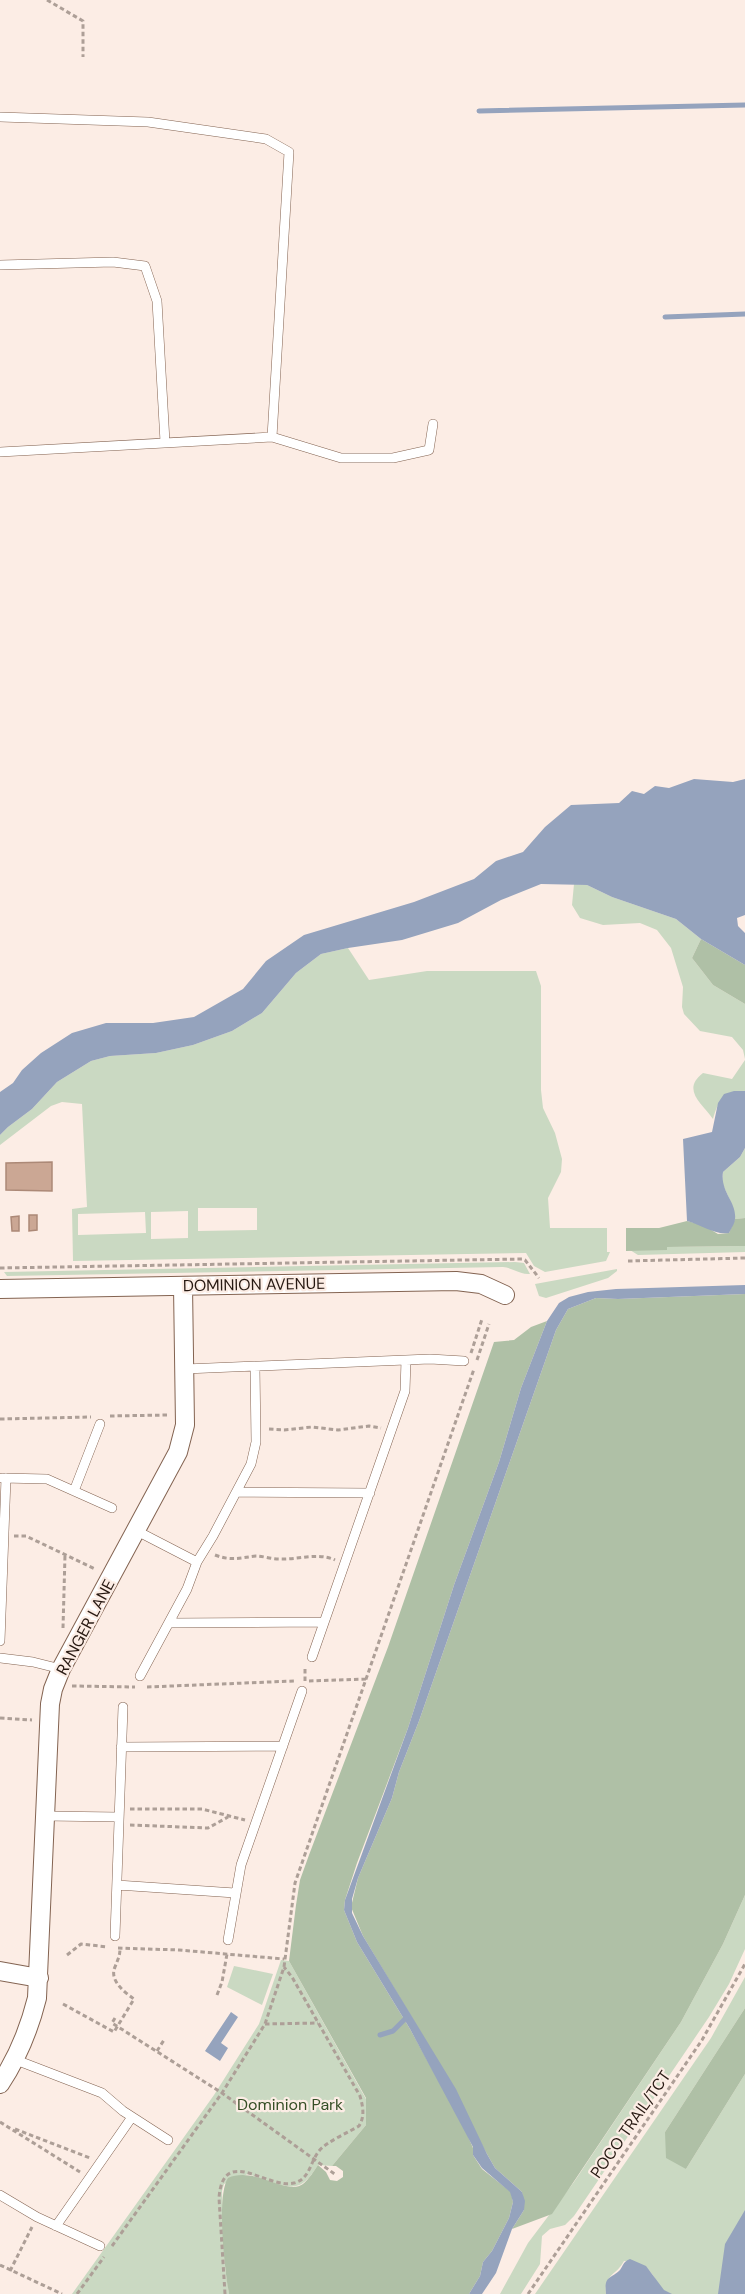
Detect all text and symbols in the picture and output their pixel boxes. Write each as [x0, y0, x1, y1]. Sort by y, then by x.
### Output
street label: DOMINION AVENUE [183, 1273, 325, 1296]
street label: RANGER LANE [51, 1576, 119, 1679]
street label: POCO TRAIL/TCT [586, 2067, 675, 2182]
park label: Dominion Park [237, 2094, 343, 2115]

